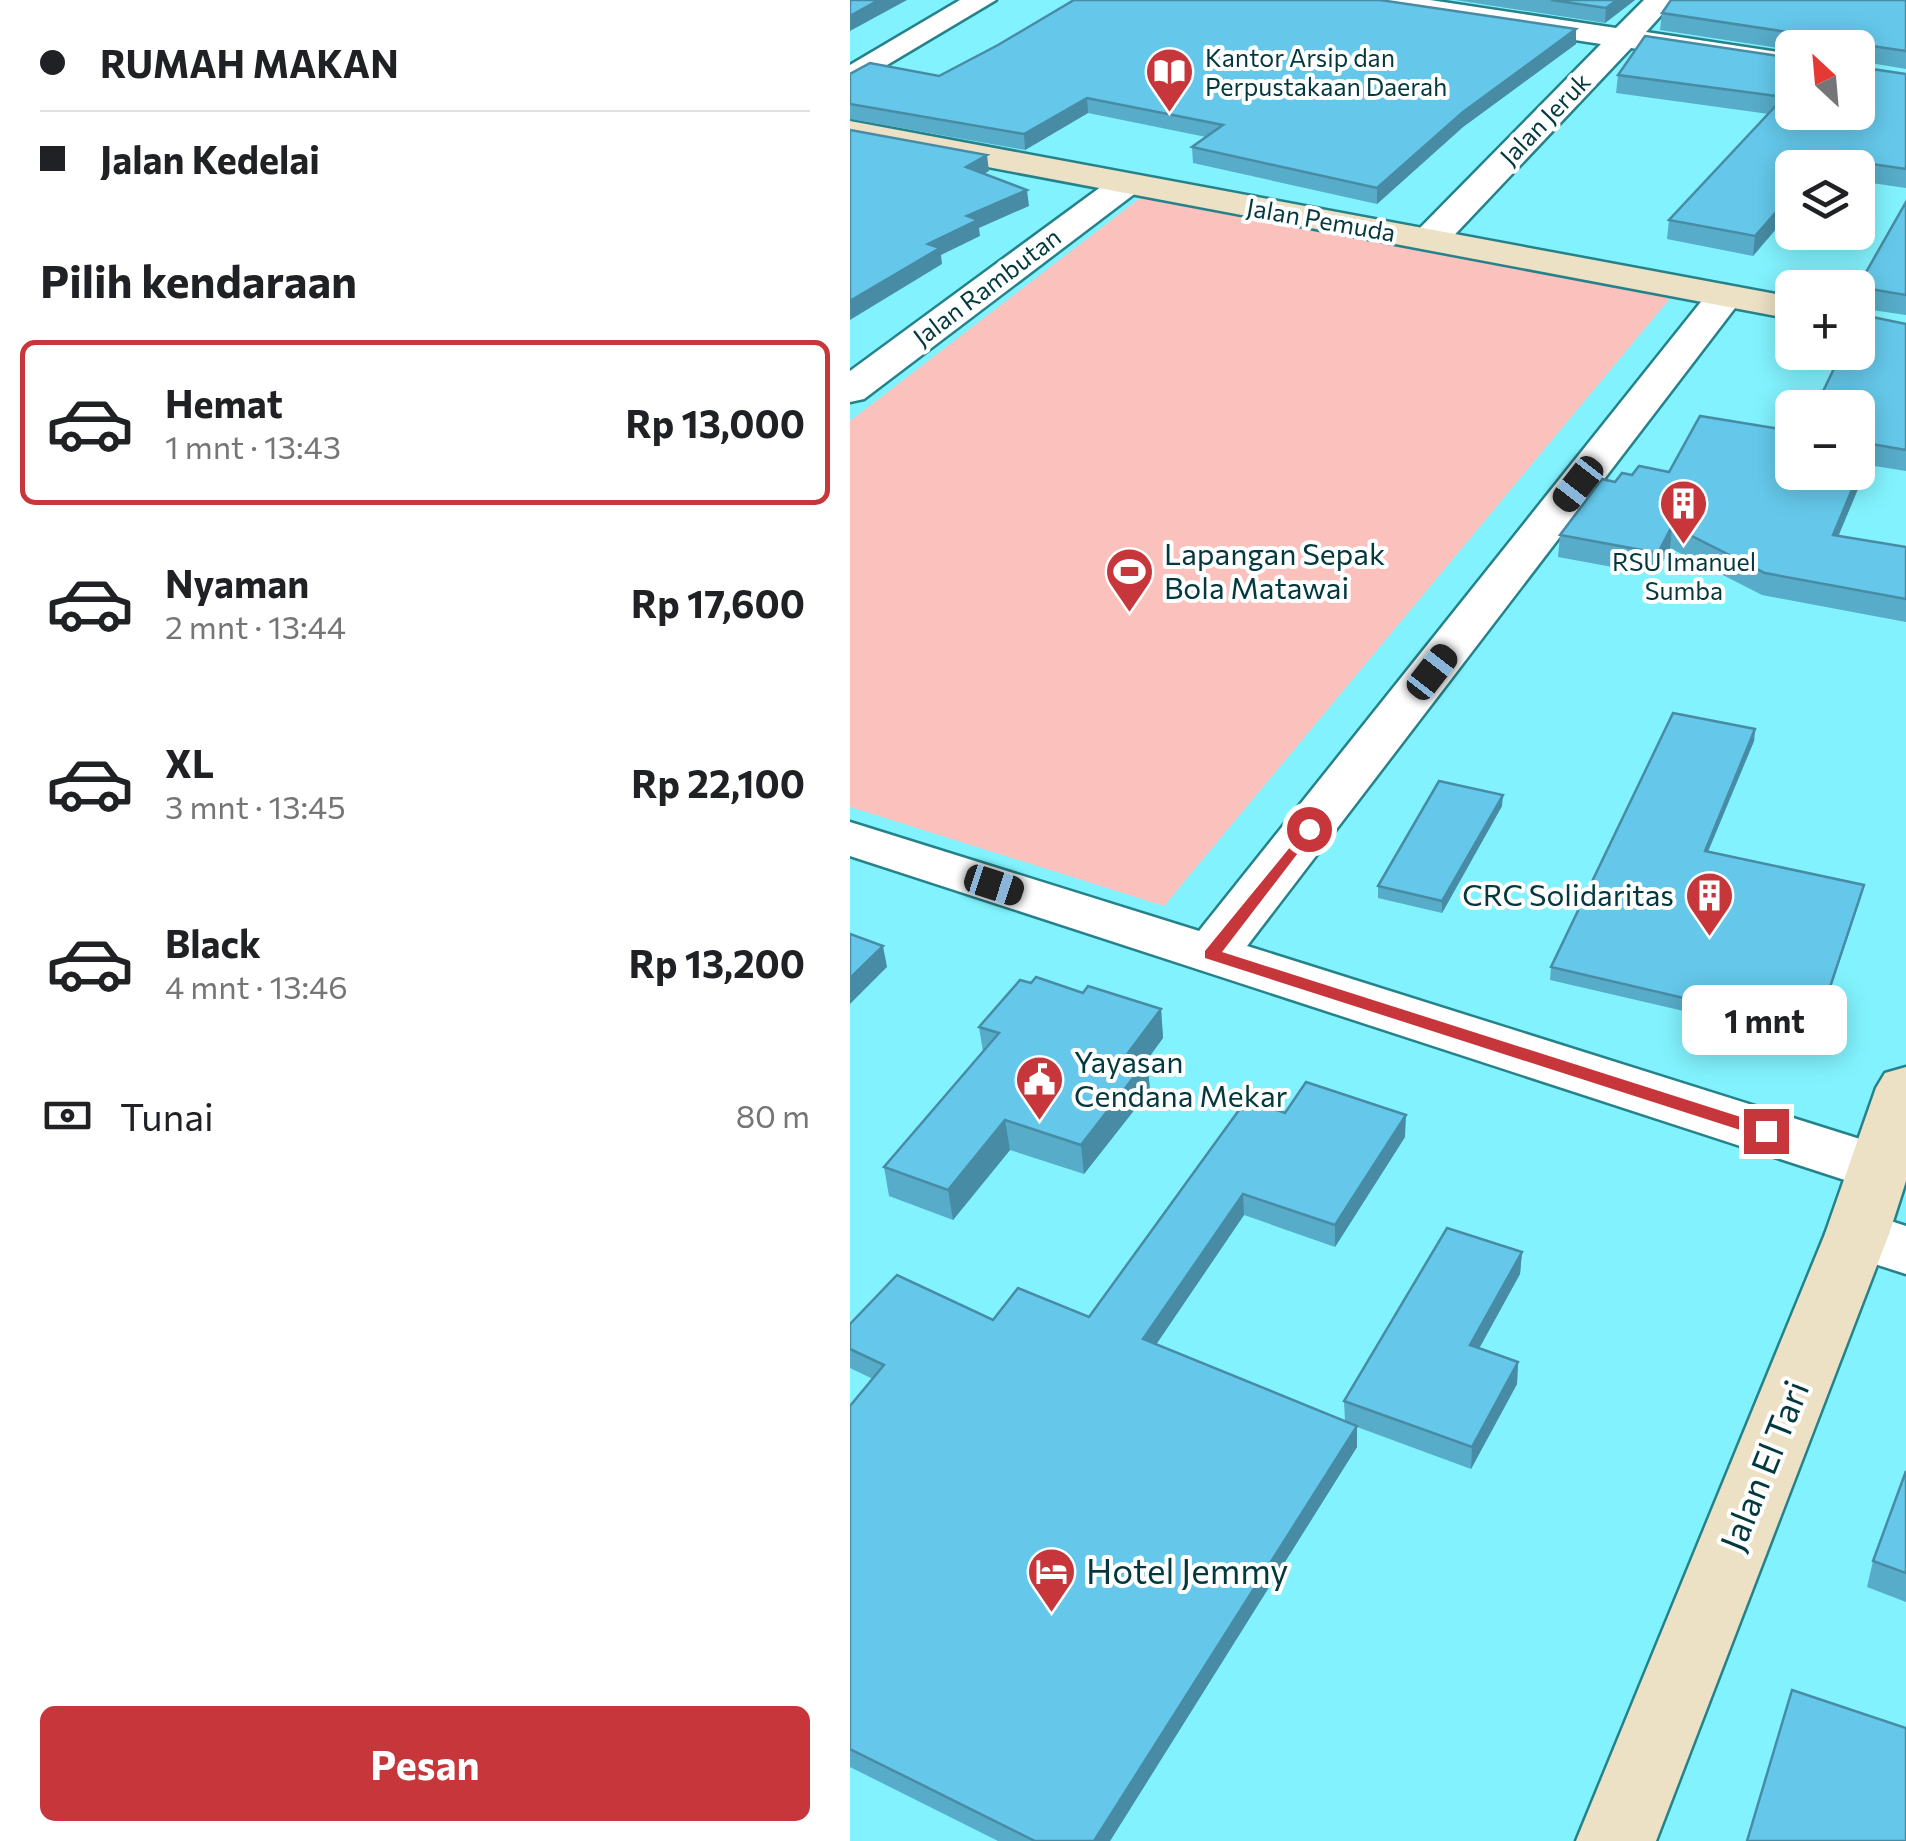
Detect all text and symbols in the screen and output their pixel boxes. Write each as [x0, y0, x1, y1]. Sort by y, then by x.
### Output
north arrow [1775, 30, 1875, 130]
map controls [1775, 30, 1875, 490]
text: RUMAH MAKAN [100, 39, 399, 86]
place label: Kantor Arsip dan Perpustakaan Daerah [1205, 42, 1447, 101]
library icon: Kantor Arsip dan Perpustakaan Daerah [1144, 46, 1196, 114]
street label: Jalan Jeruk [1493, 66, 1596, 171]
text: Jalan Kedelai [100, 135, 320, 182]
button: layers [1775, 150, 1875, 250]
street label: Jalan Pemuda [1244, 191, 1398, 247]
street label: Jalan Rambutan [907, 221, 1066, 351]
text: Pilih kendaraan [40, 252, 357, 307]
button: + [1775, 270, 1875, 370]
icon: car [45, 378, 135, 468]
text: Hemat [165, 379, 283, 426]
button: − [1775, 390, 1875, 490]
text: Rp 13,000 [625, 399, 805, 446]
text: 1 mnt · 13:43 [165, 426, 341, 466]
car [1548, 451, 1608, 517]
building icon: RSU Imanuel Sumba [1658, 478, 1710, 546]
place label: Lapangan Sepak Bola Matawai [1164, 534, 1385, 605]
sports icon: Lapangan Sepak Bola Matawai [1103, 546, 1155, 614]
place label: RSU Imanuel Sumba [1612, 546, 1756, 605]
icon: car [45, 558, 135, 648]
text: Nyaman [165, 559, 309, 606]
text: Rp 17,600 [631, 579, 805, 626]
text: 2 mnt · 13:44 [165, 606, 346, 646]
car [1402, 639, 1462, 705]
icon: car [45, 738, 135, 828]
text: XL [165, 739, 214, 786]
text: Rp 22,100 [631, 759, 805, 806]
text: 3 mnt · 13:45 [165, 786, 346, 826]
route start [1287, 807, 1332, 852]
car [961, 861, 1027, 909]
building icon: CRC Solidaritas [1683, 870, 1735, 938]
place label: CRC Solidaritas [1462, 875, 1674, 912]
icon: car [45, 918, 135, 1008]
text: Black [165, 919, 261, 966]
text: Rp 13,200 [629, 939, 805, 986]
text: 4 mnt · 13:46 [165, 966, 348, 1006]
callout: 1 mnt [1684, 986, 1848, 1056]
text: 1 mnt [1724, 1000, 1805, 1040]
place label: Yayasan Cendana Mekar [1074, 1042, 1288, 1113]
public building icon: Yayasan Cendana Mekar [1013, 1054, 1065, 1122]
icon: cash [40, 1088, 95, 1143]
text: Tunai [120, 1092, 214, 1139]
text: 80 m [736, 1095, 810, 1135]
route end [1744, 1109, 1789, 1154]
street label: Jalan El Tari [1709, 1374, 1816, 1556]
hotel icon: Hotel Jemmy [1025, 1546, 1077, 1614]
place label: Hotel Jemmy [1086, 1548, 1288, 1591]
button: Pesan [40, 1706, 810, 1821]

